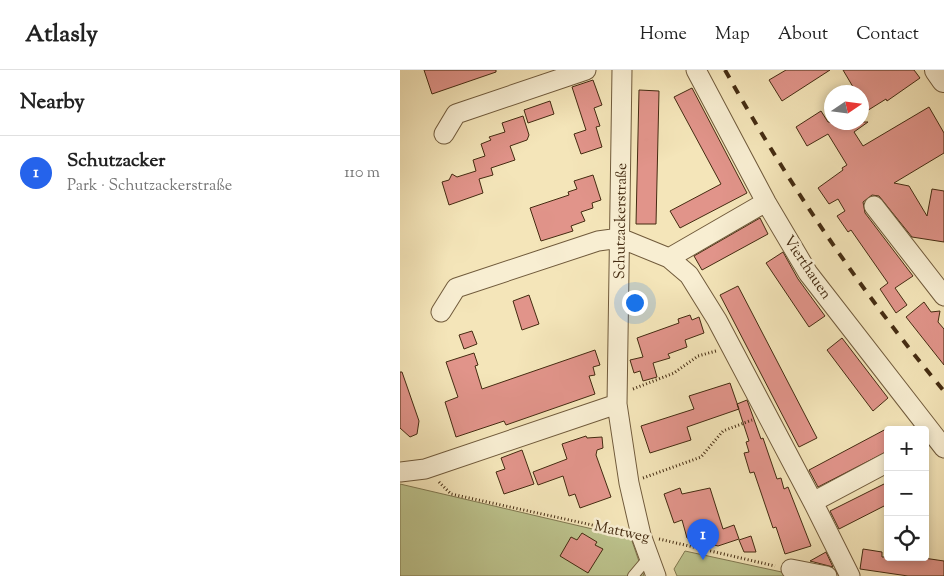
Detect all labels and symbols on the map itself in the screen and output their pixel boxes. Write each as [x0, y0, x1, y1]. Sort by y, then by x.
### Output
north arrow [824, 85, 869, 130]
street label: Schutzackerstraße [610, 163, 633, 279]
street label: Vierthauen [778, 232, 836, 304]
your location [622, 290, 648, 316]
street label: Mattweg [592, 516, 651, 549]
pin: 1 [687, 519, 719, 560]

